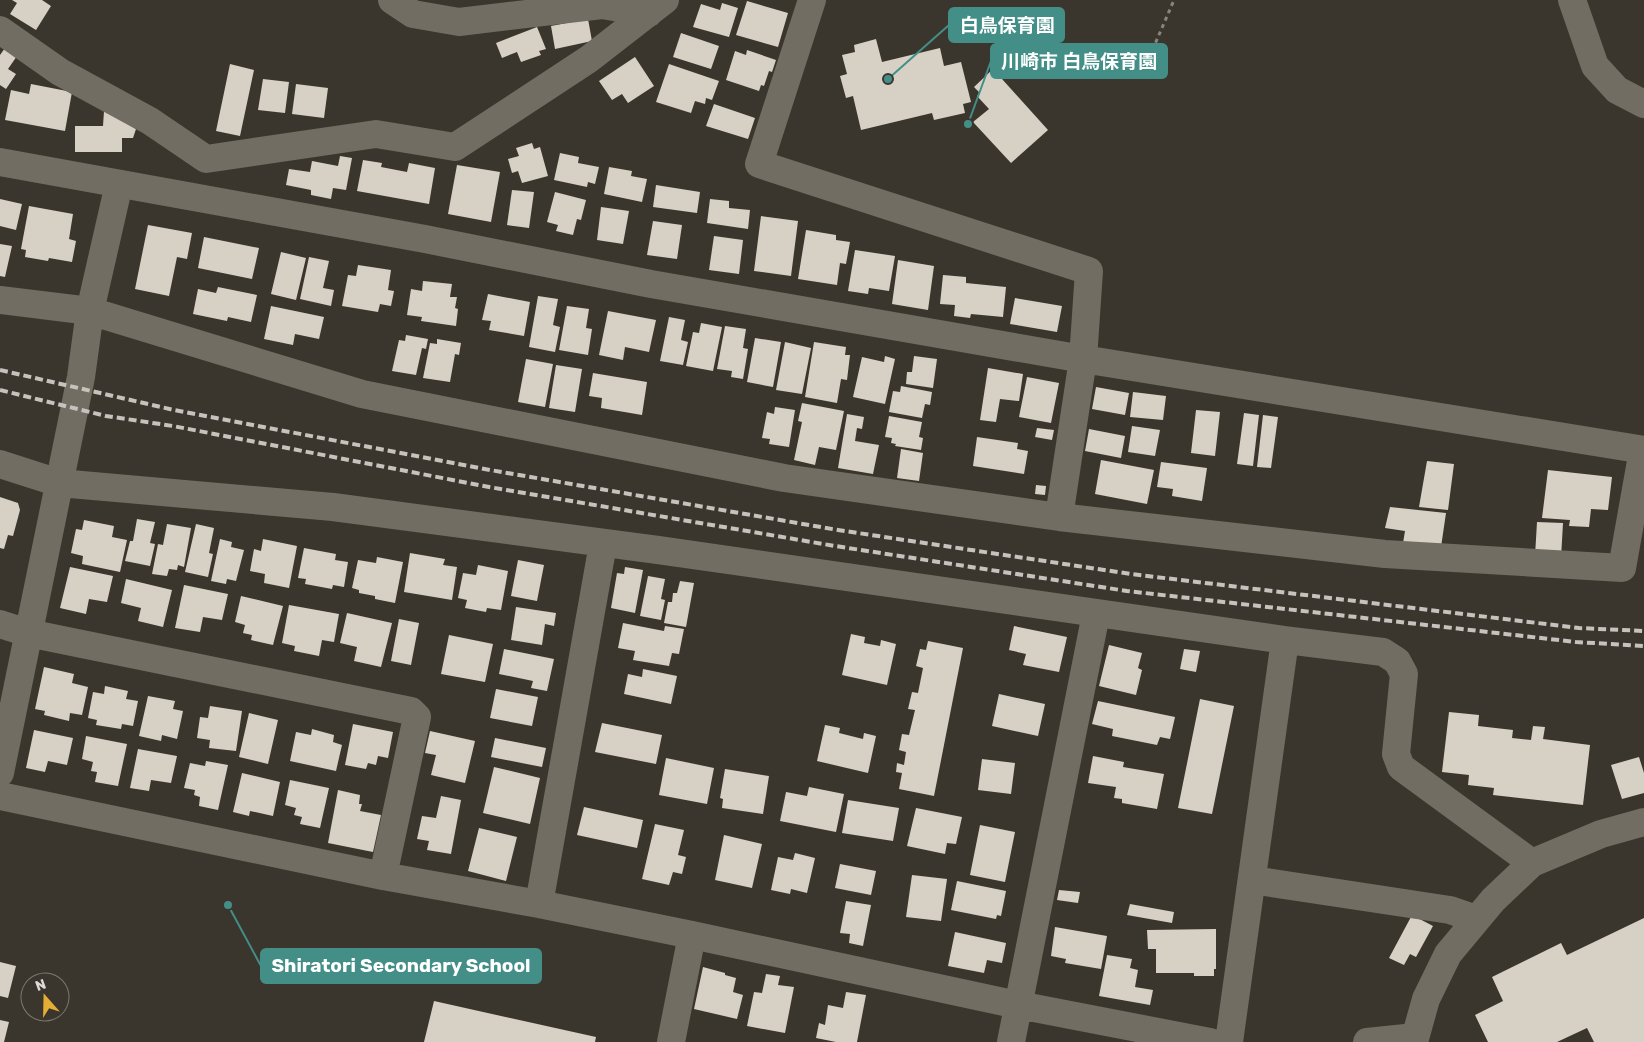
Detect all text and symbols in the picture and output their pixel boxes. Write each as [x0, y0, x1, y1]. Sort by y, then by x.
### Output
callout: 白鳥保育園 [949, 8, 1064, 42]
text: 白鳥保育園 [959, 14, 1055, 37]
callout: 川崎市 白鳥保育園 [991, 44, 1167, 78]
text: 川崎市 白鳥保育園 [1001, 50, 1157, 73]
callout: Shiratori Secondary School [261, 949, 541, 983]
text: Shiratori Secondary School [271, 954, 531, 977]
north arrow [20, 972, 70, 1022]
text: N [33, 976, 48, 995]

